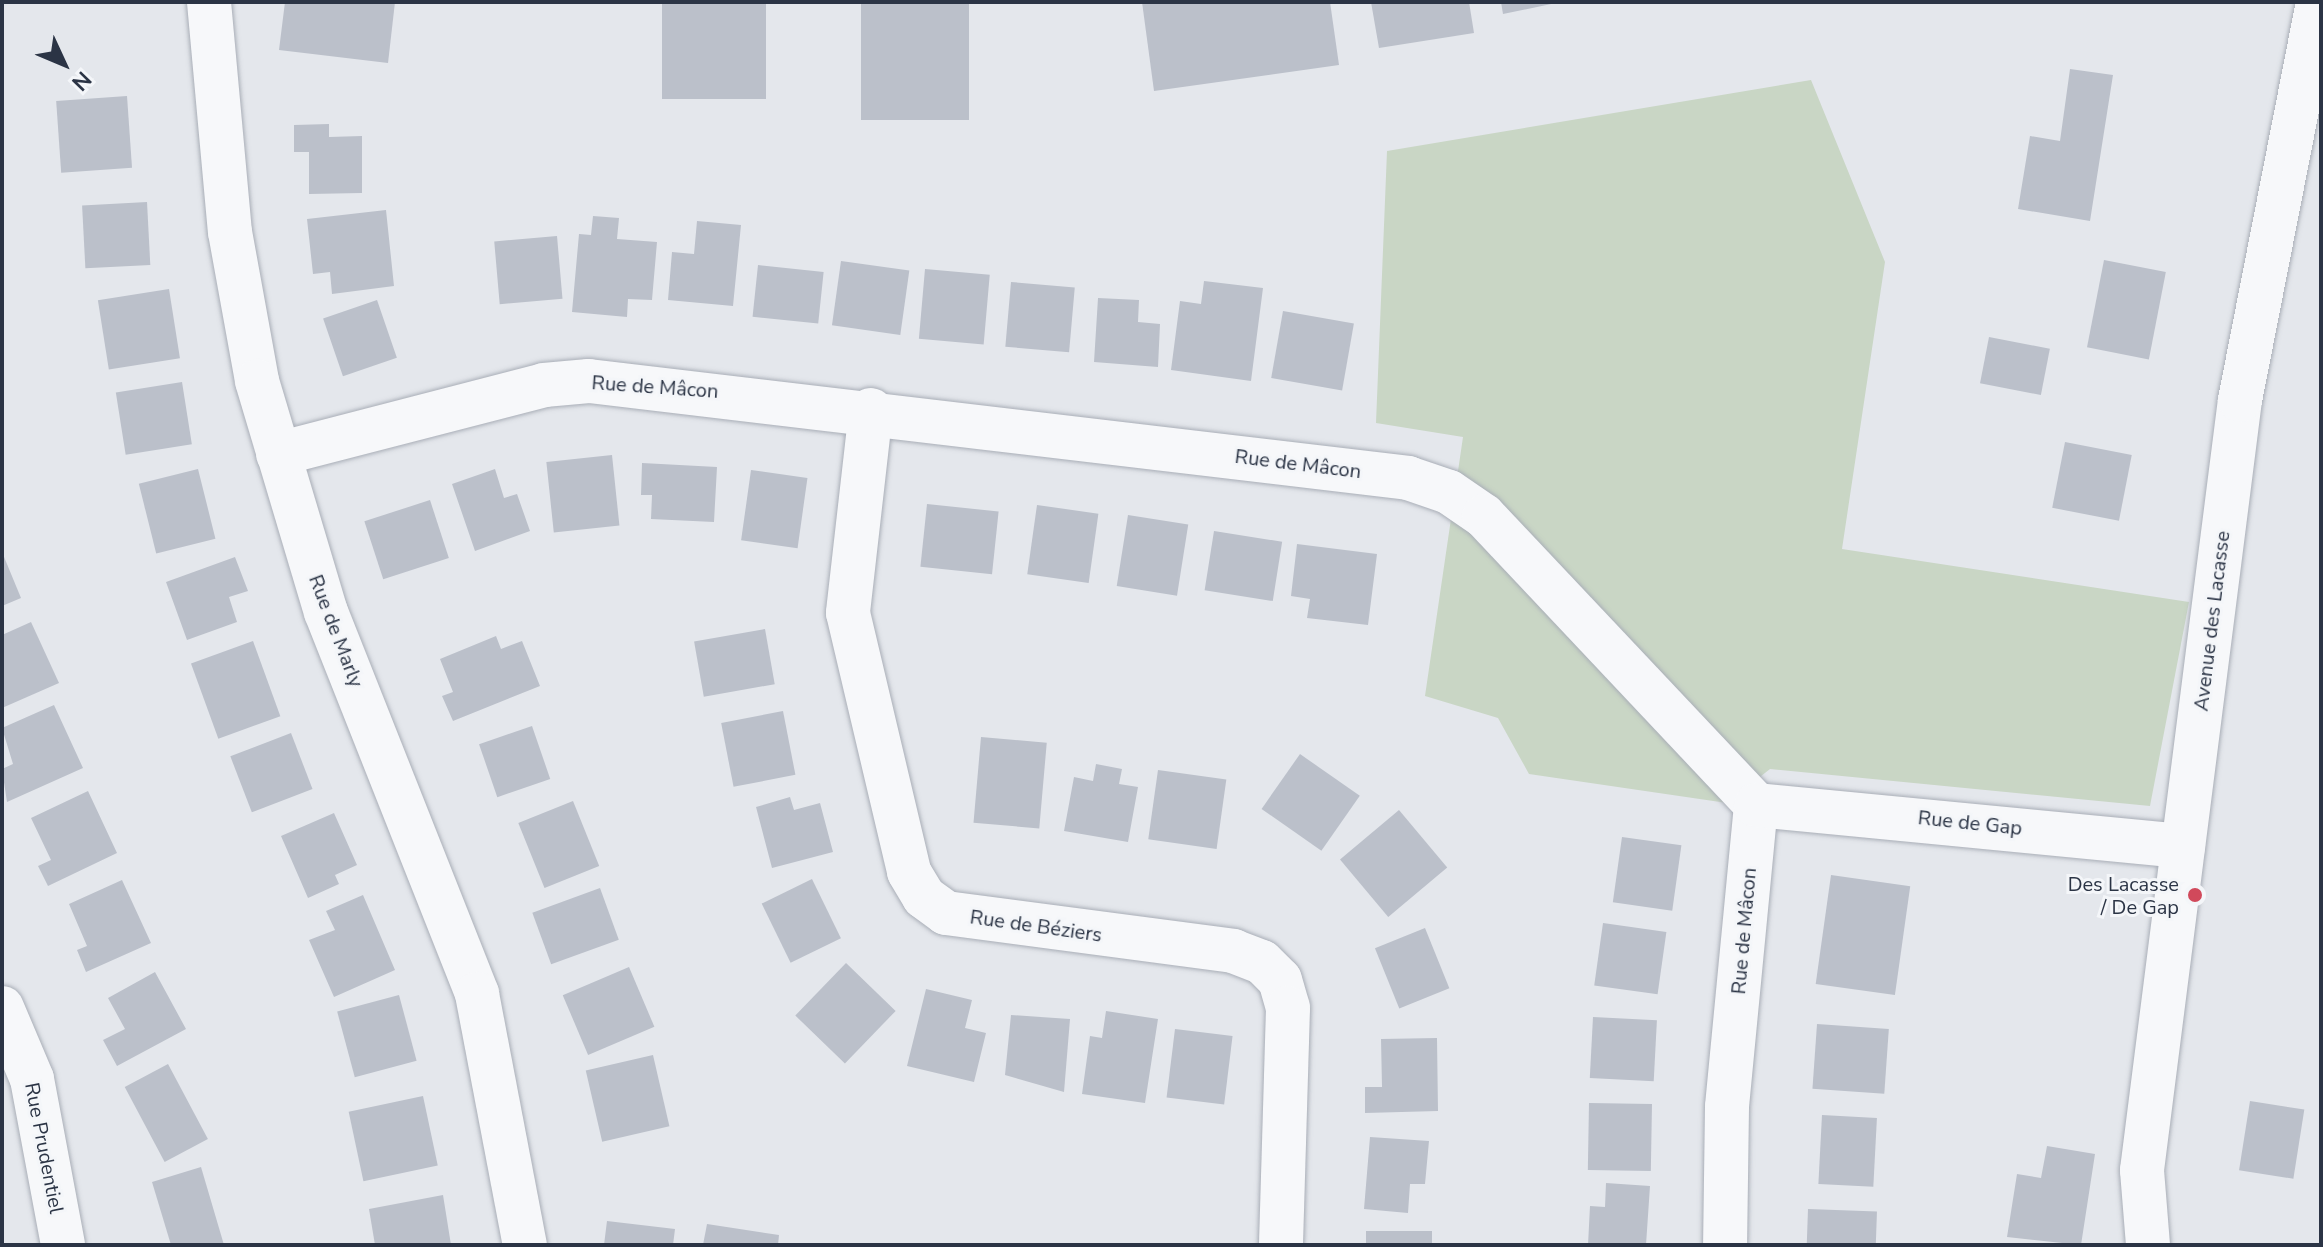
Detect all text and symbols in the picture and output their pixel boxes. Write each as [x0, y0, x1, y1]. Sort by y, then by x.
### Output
north arrow [24, 24, 104, 104]
text: N [65, 64, 98, 97]
street label: Rue de Mâcon [591, 371, 719, 403]
street label: Rue de Mâcon [1233, 444, 1363, 484]
street label: Avenue des Lacasse [2189, 530, 2235, 712]
street label: Rue de Marly [304, 571, 368, 691]
street label: Rue de Gap [1917, 806, 2023, 840]
street label: Rue de Mâcon [1727, 867, 1761, 995]
place label: Des Lacasse / De Gap [2068, 872, 2179, 919]
marker: Des Lacasse / De Gap [2186, 886, 2204, 904]
street label: Rue de Béziers [968, 905, 1104, 947]
street label: Rue Prudentiel [20, 1080, 68, 1216]

